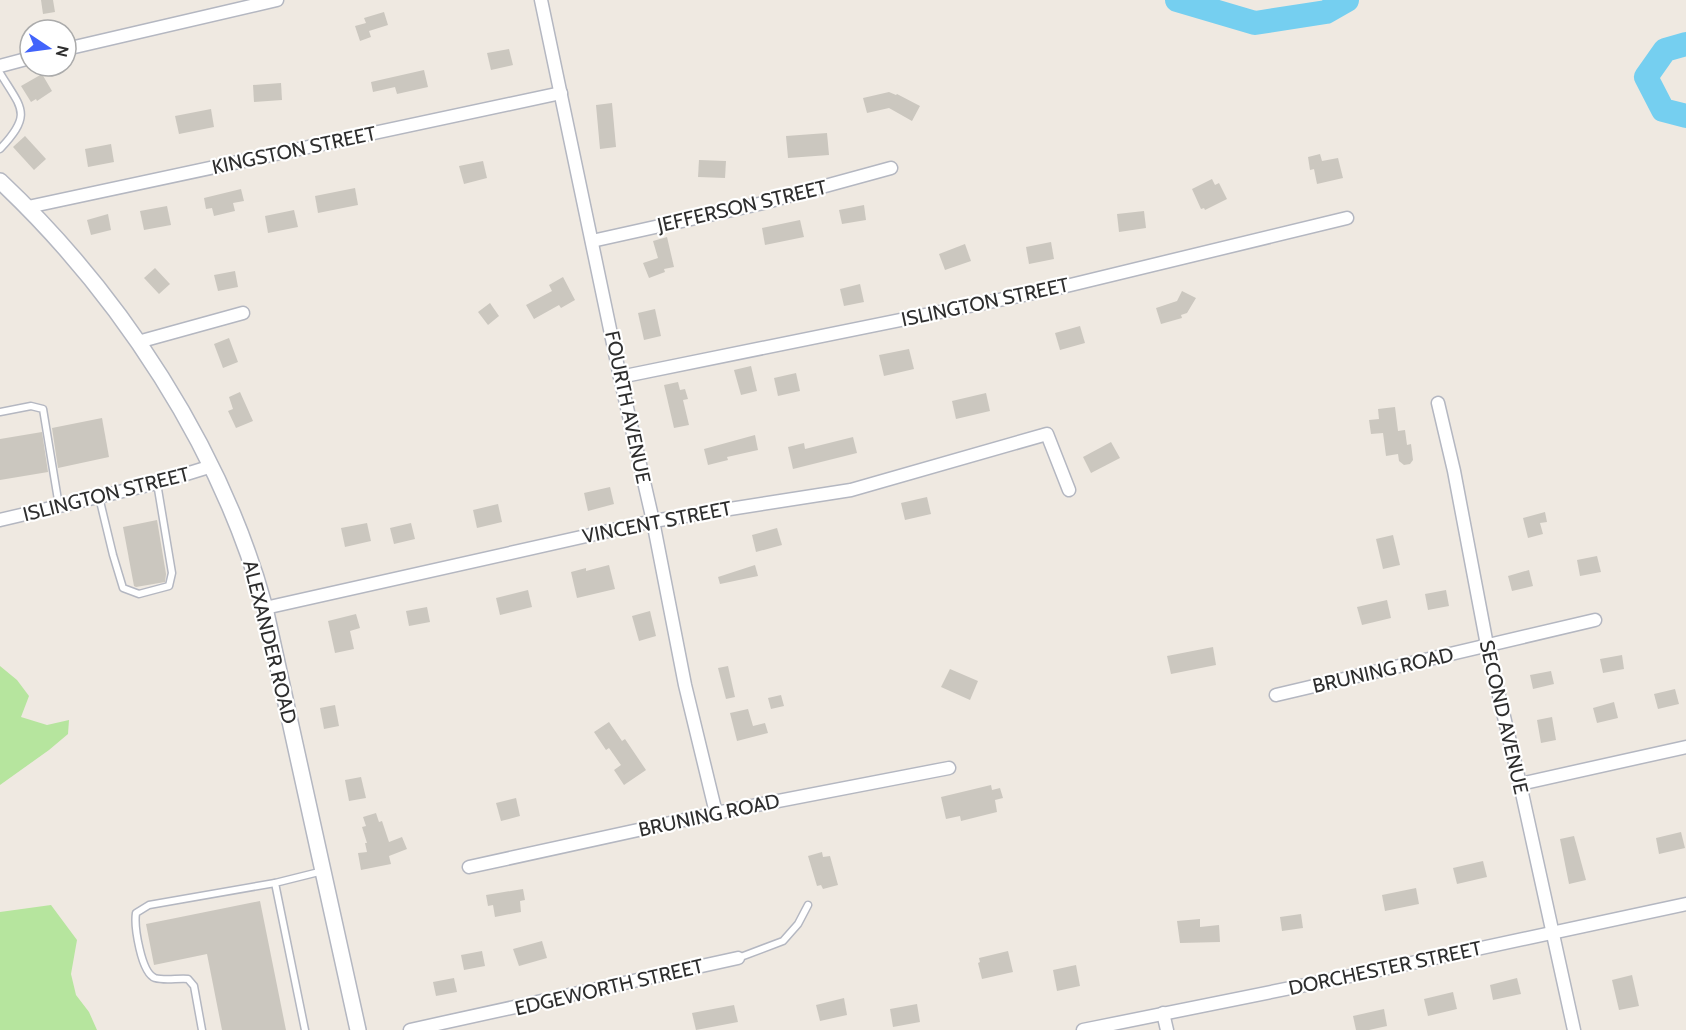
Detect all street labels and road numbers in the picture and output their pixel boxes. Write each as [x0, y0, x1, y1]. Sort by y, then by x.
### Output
street label: KINGSTON STREET [210, 121, 379, 179]
street label: JEFFERSON STREET [654, 175, 829, 237]
street label: ISLINGTON STREET [899, 272, 1071, 331]
street label: FOURTH AVENUE [600, 328, 656, 486]
street label: ISLINGTON STREET [20, 462, 192, 526]
street label: VINCENT STREET [580, 496, 734, 548]
street label: ALEXANDER ROAD [238, 558, 302, 726]
street label: SECOND AVENUE [1475, 638, 1533, 796]
street label: BRUNING ROAD [1310, 642, 1456, 698]
street label: BRUNING ROAD [636, 788, 782, 842]
street label: DORCHESTER STREET [1286, 936, 1484, 1000]
street label: EDGEWORTH STREET [512, 954, 706, 1020]

